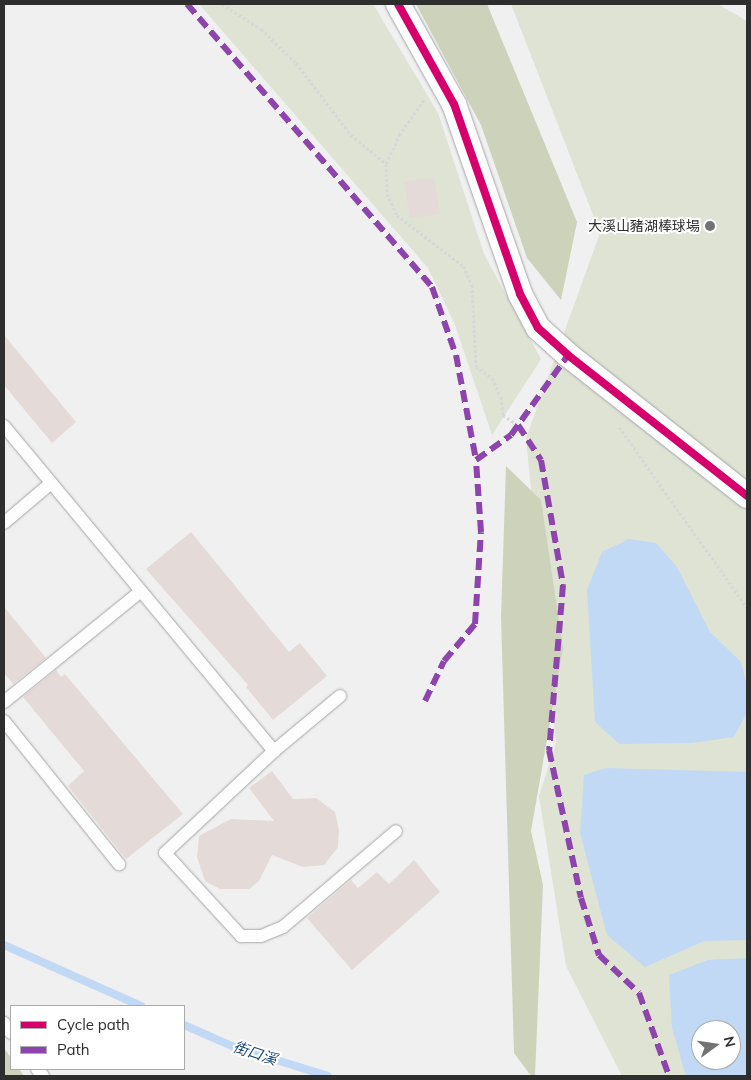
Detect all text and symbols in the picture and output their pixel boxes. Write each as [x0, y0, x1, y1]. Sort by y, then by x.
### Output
place label: 大溪山豬湖棒球場 [588, 218, 700, 234]
marker: 大溪山豬湖棒球場 [704, 220, 716, 232]
legend [10, 1005, 185, 1070]
text: Cycle path [57, 1015, 130, 1034]
north arrow [691, 1020, 741, 1070]
text: N [720, 1034, 740, 1049]
water label: 街口溪 [231, 1037, 279, 1069]
text: Path [57, 1040, 89, 1059]

